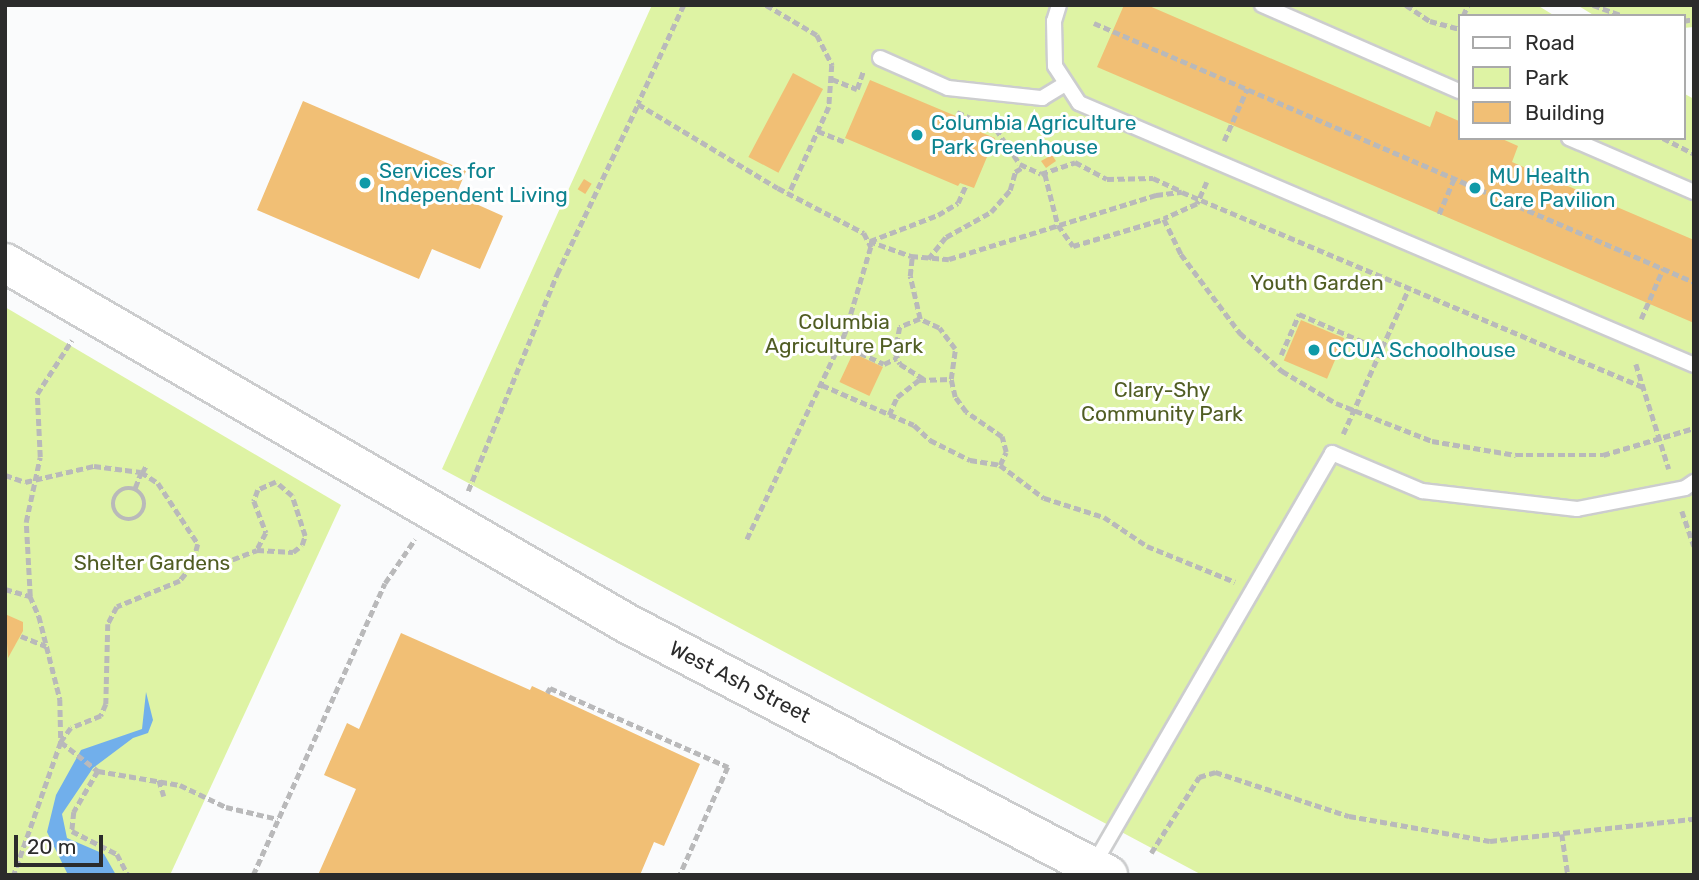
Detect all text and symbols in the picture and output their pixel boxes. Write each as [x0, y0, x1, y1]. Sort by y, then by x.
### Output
legend [1458, 14, 1685, 140]
text: Road [1525, 30, 1575, 55]
text: Park [1525, 65, 1569, 90]
text: Building [1525, 100, 1605, 125]
place label: Columbia Agriculture Park Greenhouse [931, 110, 1137, 160]
marker: Columbia Agriculture Park Greenhouse [909, 127, 925, 143]
place label: Services for Independent Living [379, 158, 568, 208]
place label: MU Health Care Pavilion [1489, 163, 1616, 213]
marker: Services for Independent Living [357, 175, 373, 191]
marker: MU Health Care Pavilion [1467, 180, 1483, 196]
park label: Youth Garden [1250, 270, 1384, 296]
park label: Columbia Agriculture Park [765, 309, 923, 359]
place label: CCUA Schoolhouse [1328, 337, 1516, 363]
marker: CCUA Schoolhouse [1306, 342, 1322, 358]
park label: Clary-Shy Community Park [1081, 377, 1243, 427]
park label: Shelter Gardens [73, 550, 231, 576]
street label: West Ash Street [665, 635, 815, 729]
scale bar [18, 820, 107, 864]
text: 20 m [27, 834, 76, 859]

